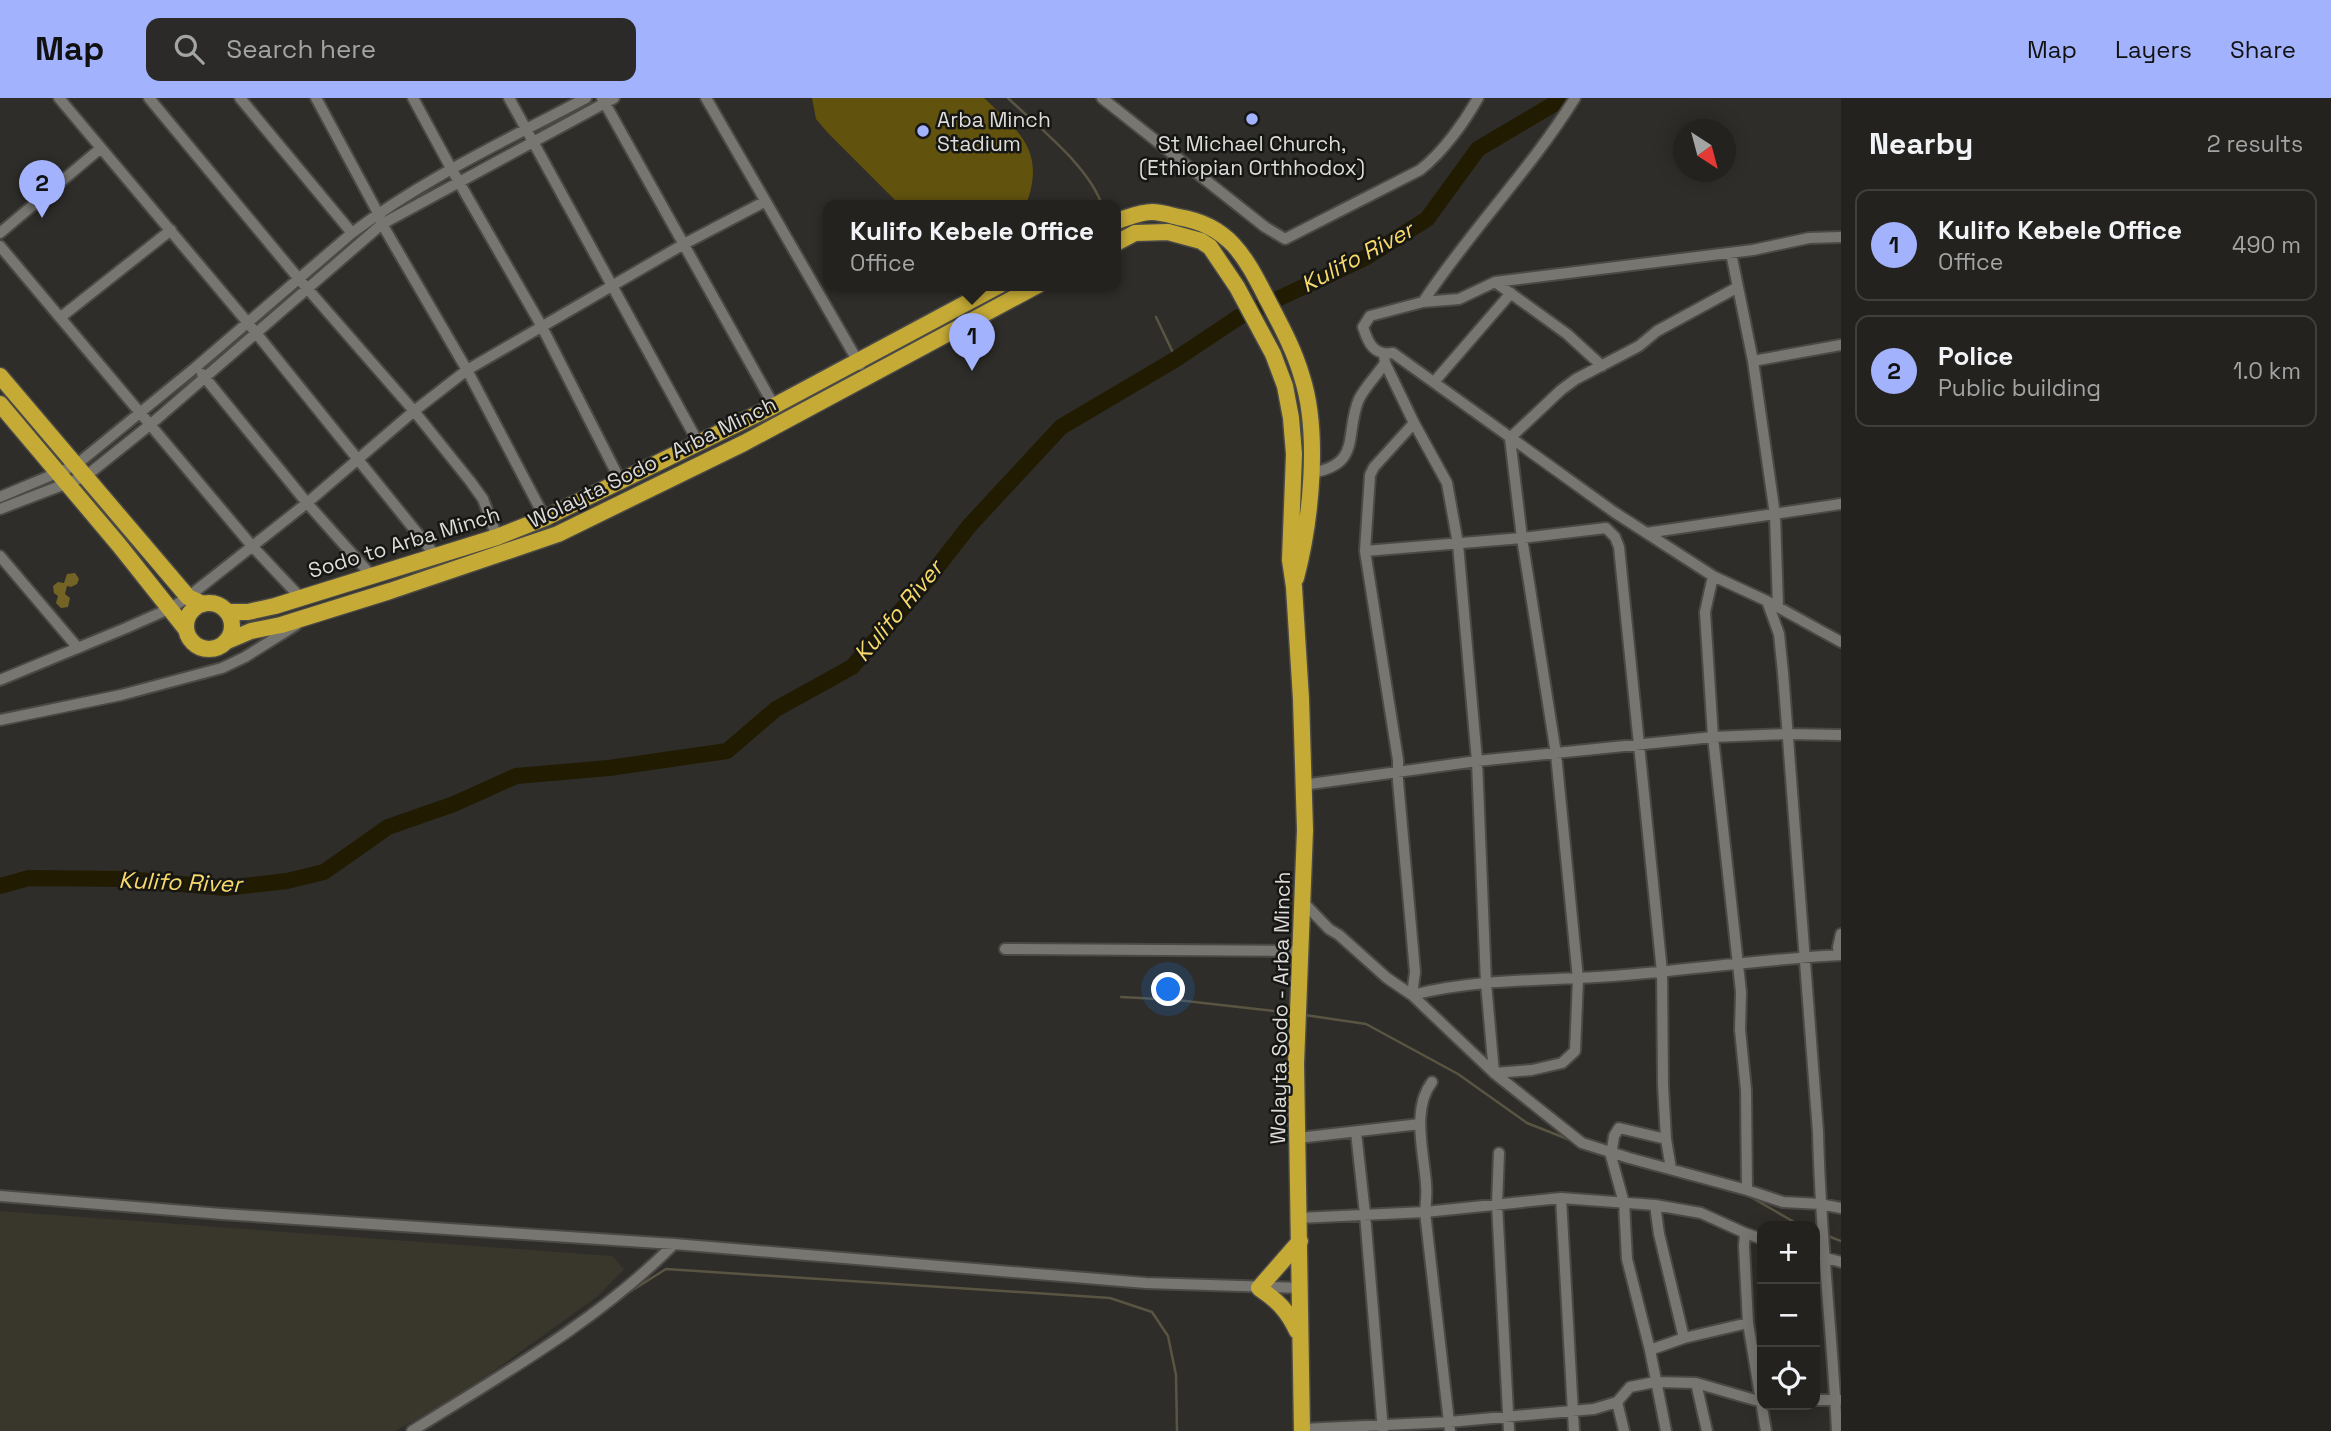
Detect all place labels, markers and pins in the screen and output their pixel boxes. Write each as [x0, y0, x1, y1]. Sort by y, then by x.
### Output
place label: Arba Minch Stadium [937, 106, 1051, 157]
marker: St Michael Church, (Ethiopian Orthhodox) [1244, 111, 1260, 127]
marker: Arba Minch Stadium [915, 123, 931, 139]
place label: St Michael Church, (Ethiopian Orthhodox) [1139, 130, 1365, 181]
pin: 2 [19, 160, 65, 218]
pin: 1 [949, 313, 995, 371]

